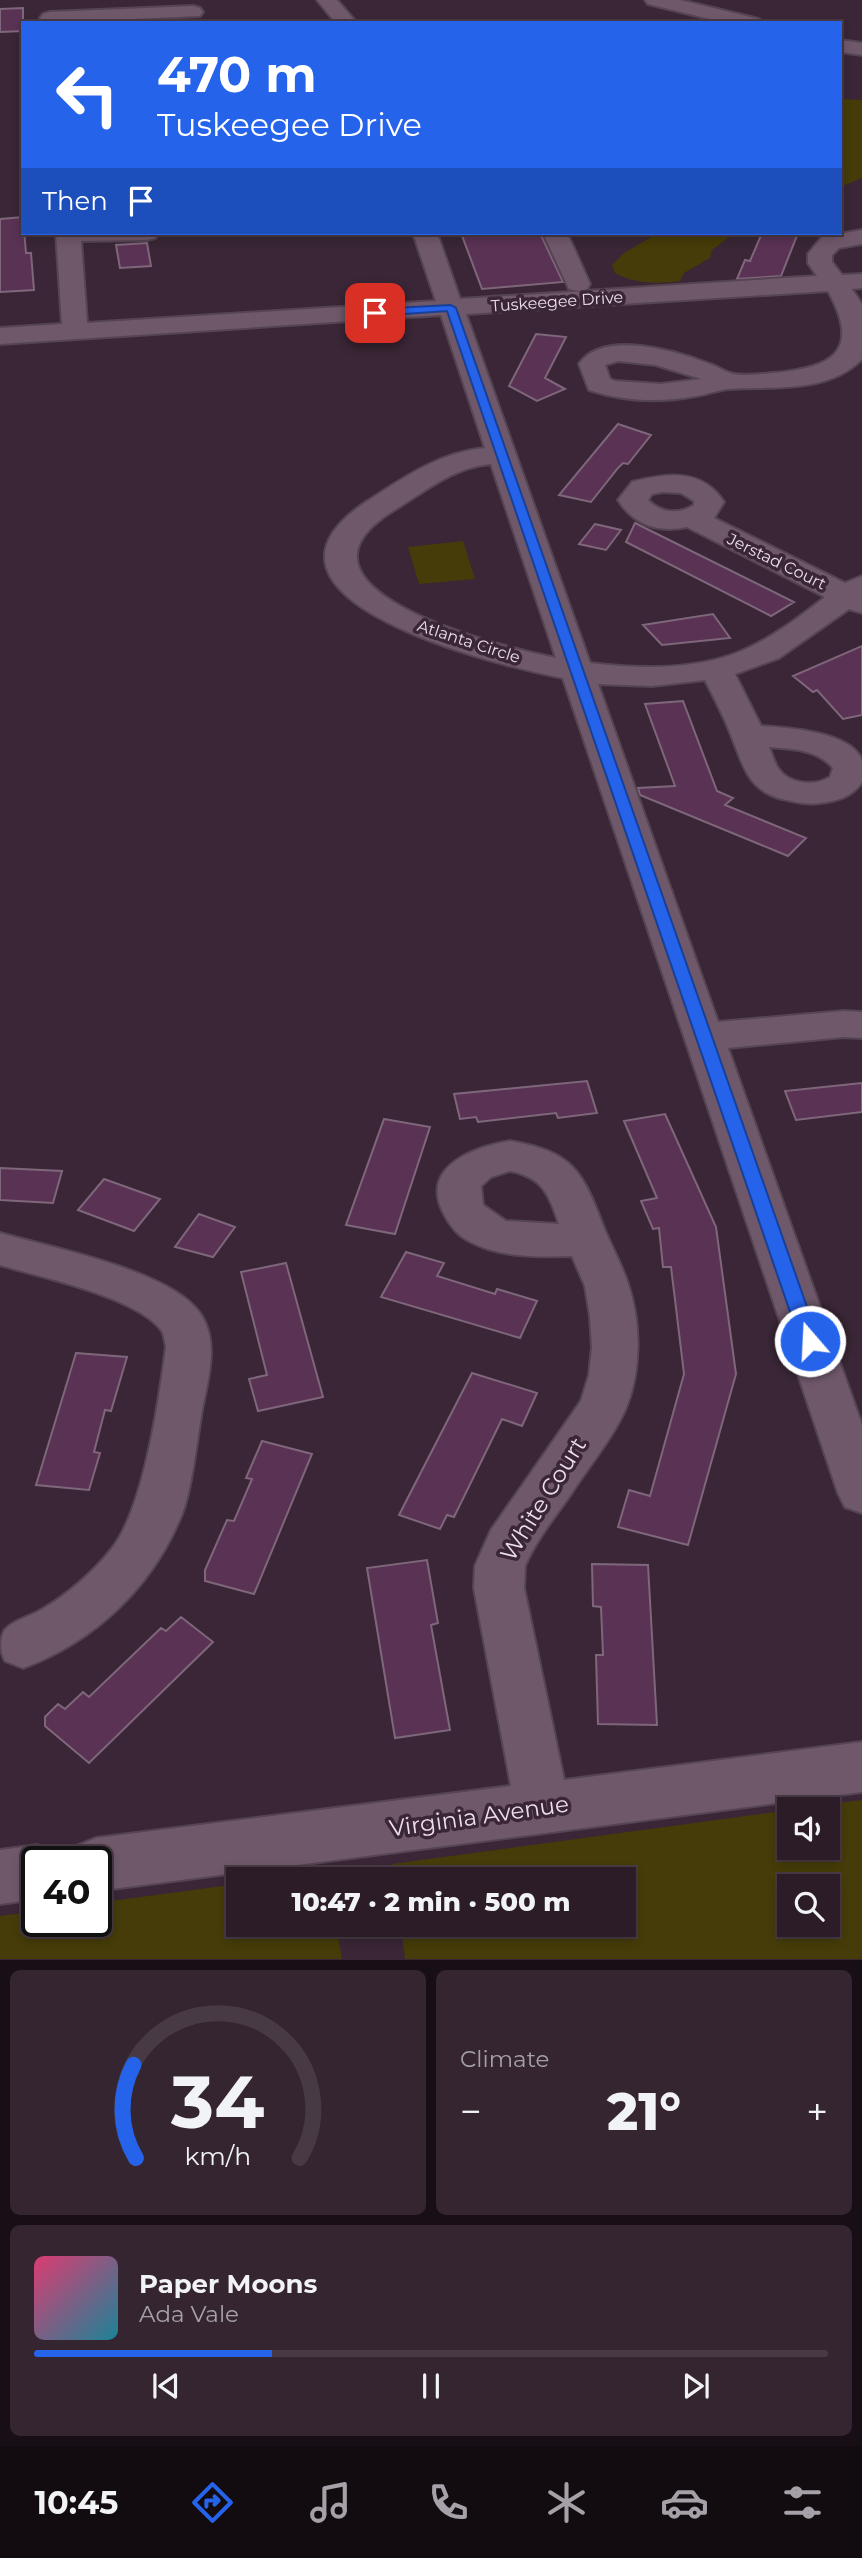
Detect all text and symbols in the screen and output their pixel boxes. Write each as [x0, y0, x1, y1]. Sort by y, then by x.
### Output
text: 470 m [157, 45, 317, 104]
icon: left [42, 49, 133, 140]
text: Tuskeegee Drive [157, 105, 422, 144]
icon: arrive [122, 182, 160, 220]
text: Then [42, 185, 108, 217]
pin [345, 283, 405, 343]
street label: Tuskeegee Drive [490, 287, 624, 316]
icon: arrive [356, 294, 394, 332]
street label: Jerstad Court [723, 529, 830, 594]
street label: Atlanta Circle [415, 616, 523, 667]
position arrow [773, 1304, 847, 1378]
street label: White Court [494, 1432, 592, 1566]
street label: Virginia Avenue [388, 1790, 570, 1842]
map controls [777, 1797, 840, 1937]
button: sound [777, 1797, 840, 1860]
speed limit sign: 40 [21, 1846, 112, 1937]
button: search [777, 1874, 840, 1937]
text: 10:47 · 2 min · 500 m [291, 1886, 571, 1918]
text: Climate [460, 2045, 549, 2073]
text: 34 [170, 2059, 265, 2147]
text: 21° [607, 2080, 681, 2143]
text: − [460, 2088, 482, 2135]
text: + [806, 2088, 828, 2135]
text: km/h [185, 2141, 251, 2171]
text: Paper Moons [139, 2268, 317, 2300]
text: Ada Vale [139, 2300, 239, 2328]
icon: previous [147, 2367, 185, 2405]
icon: pause [412, 2367, 450, 2405]
icon: next [677, 2367, 715, 2405]
icon: directions [188, 2478, 237, 2527]
icon: music [306, 2478, 355, 2527]
icon: phone [424, 2478, 473, 2527]
icon: climate [542, 2478, 591, 2527]
icon: car [660, 2478, 709, 2527]
icon: filters [778, 2478, 827, 2527]
text: 10:45 [35, 2483, 118, 2522]

